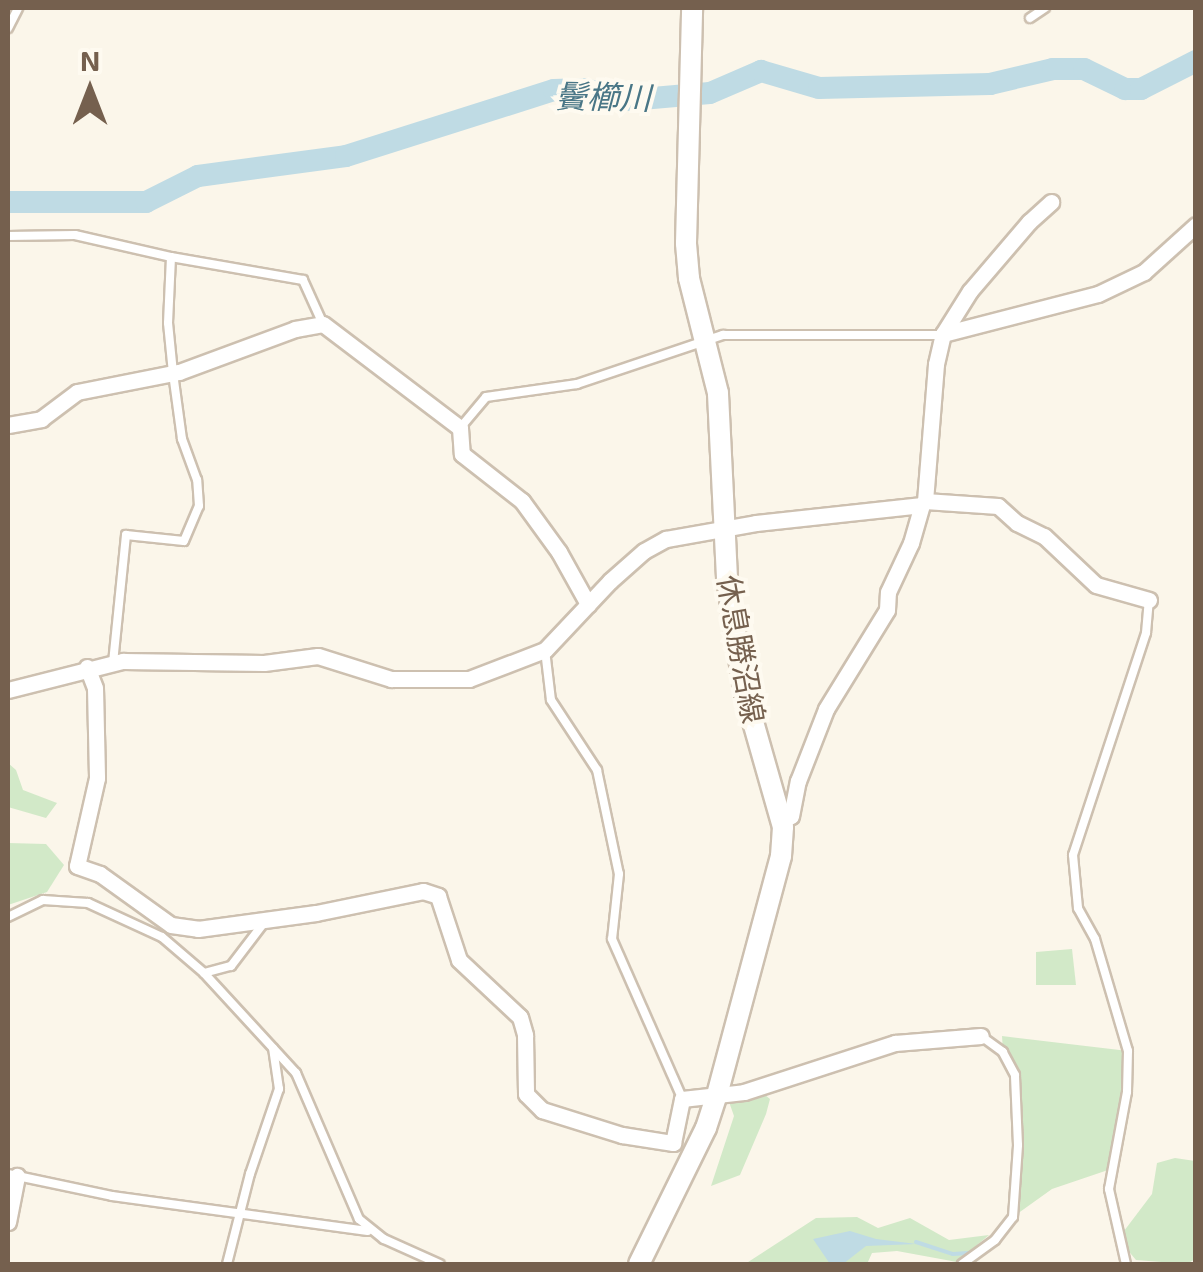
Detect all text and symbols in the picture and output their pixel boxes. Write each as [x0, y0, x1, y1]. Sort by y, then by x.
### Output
north arrow [40, 40, 140, 140]
text: N [80, 43, 100, 77]
water label: 鬢櫛川 [555, 76, 651, 116]
street label: 休息勝沼線 [711, 572, 773, 726]

